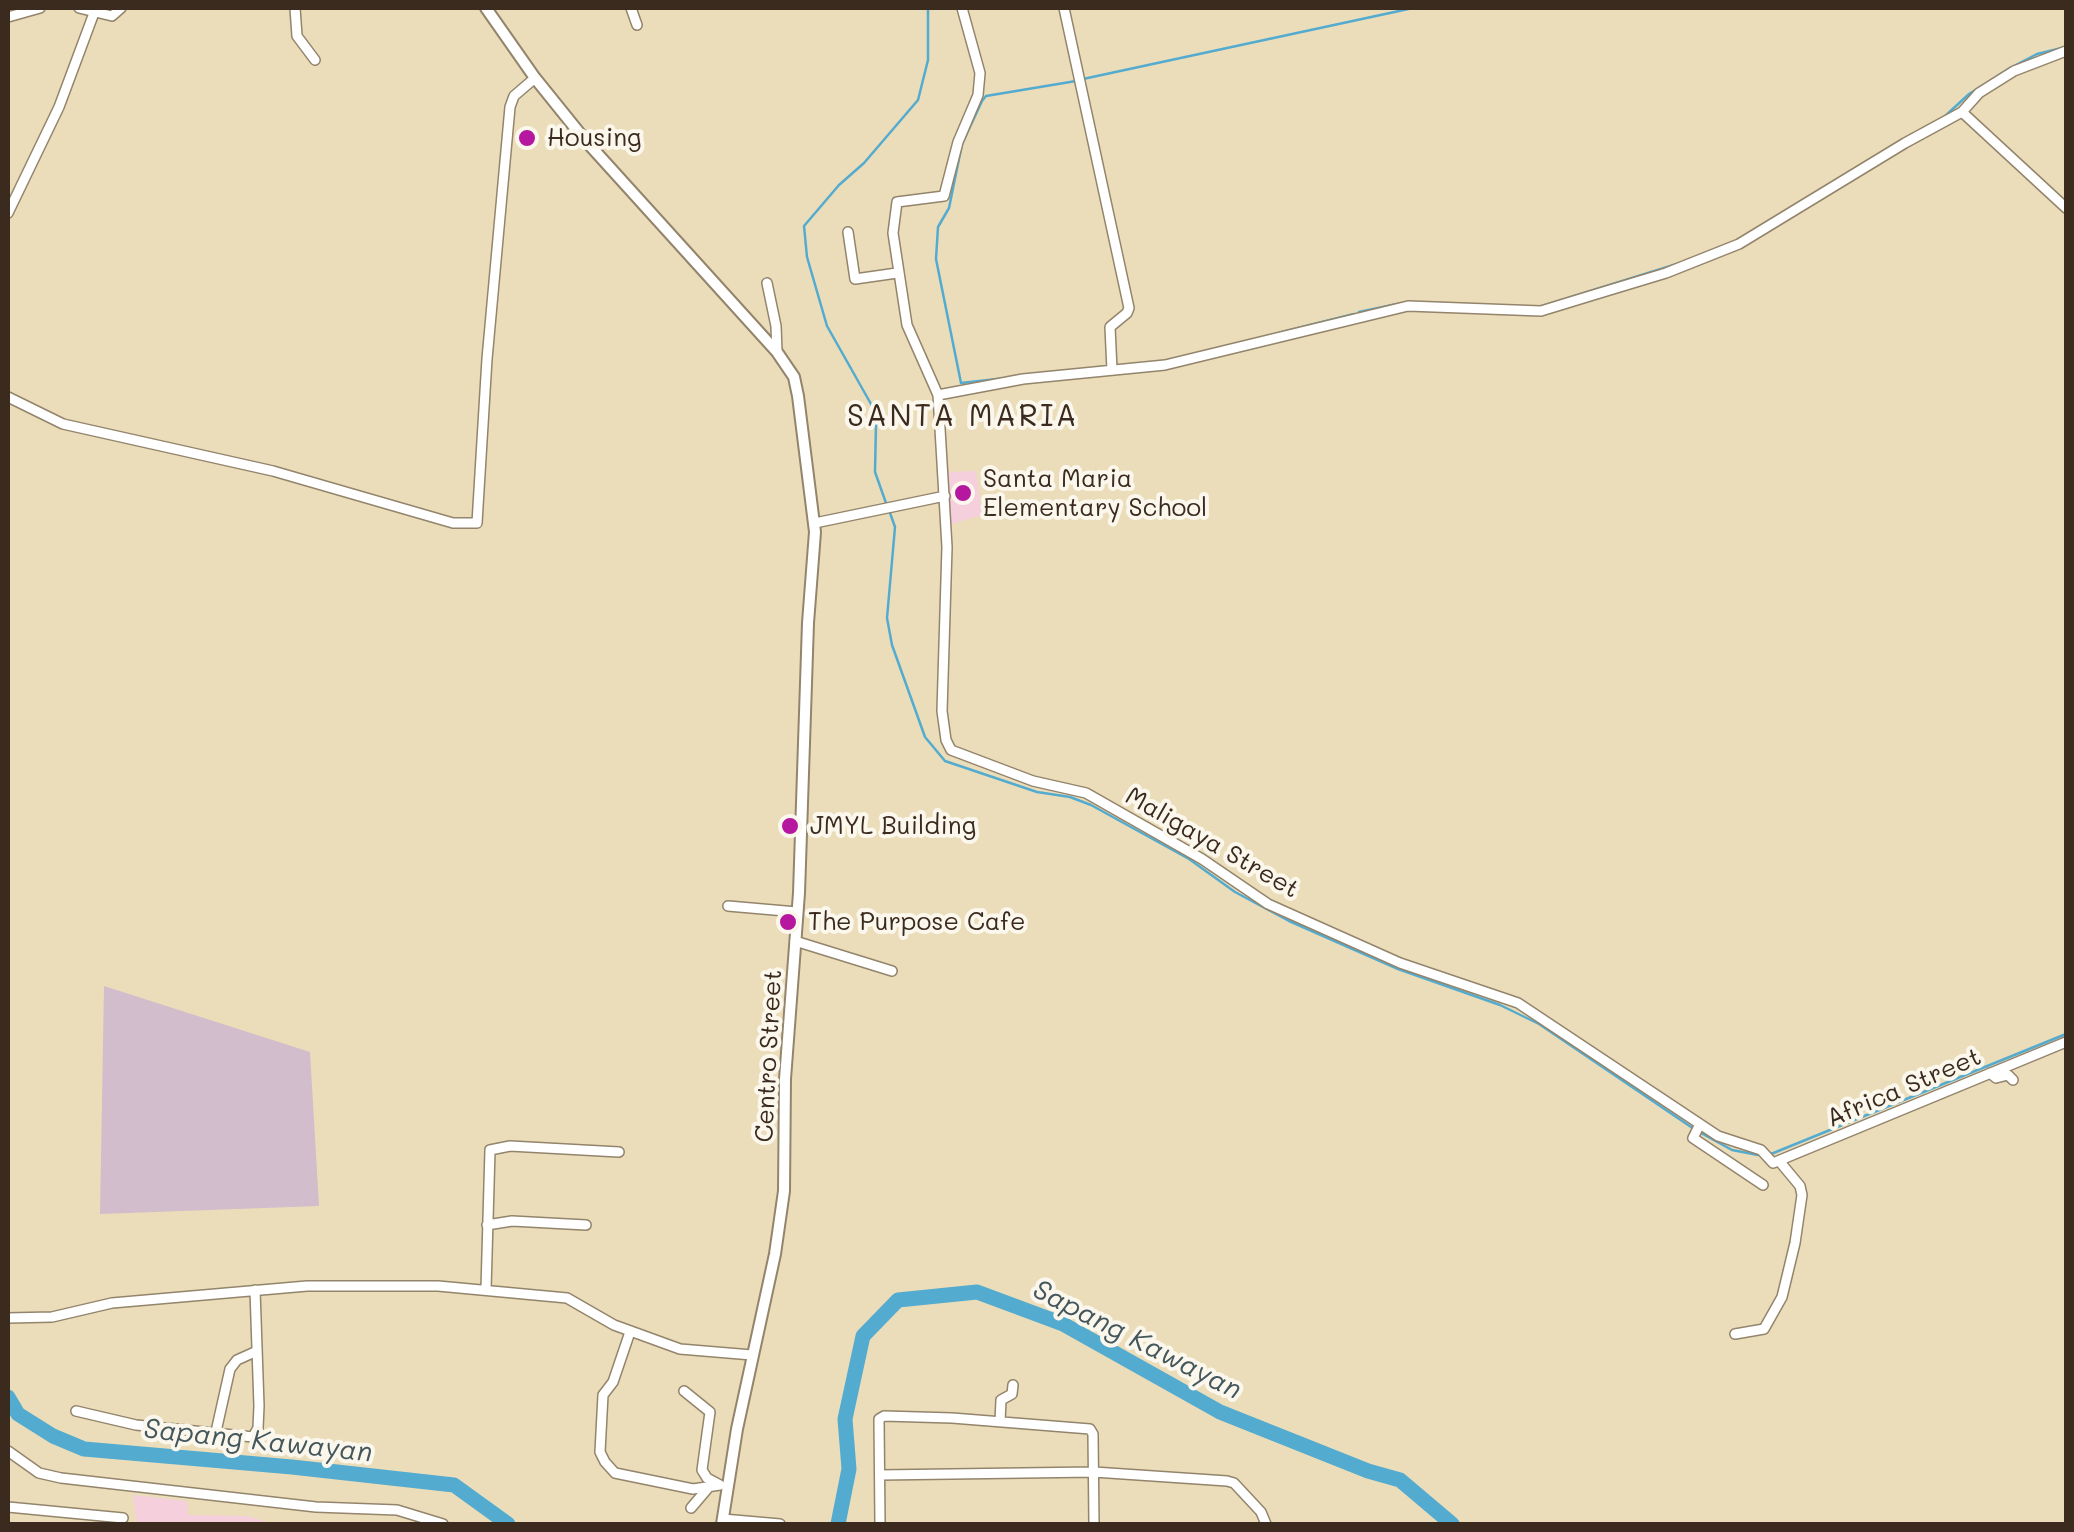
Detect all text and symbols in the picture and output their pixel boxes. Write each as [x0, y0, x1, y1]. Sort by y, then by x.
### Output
place label: Housing [547, 123, 641, 153]
marker: Housing [516, 127, 538, 149]
district label: SANTA MARIA [847, 399, 1079, 435]
place label: Santa Maria Elementary School [983, 464, 1207, 523]
marker: Santa Maria Elementary School [952, 482, 974, 504]
street label: Maligaya Street [1120, 781, 1304, 905]
place label: JMYL Building [810, 811, 976, 841]
marker: JMYL Building [779, 815, 801, 837]
place label: The Purpose Cafe [808, 907, 1025, 937]
marker: The Purpose Cafe [777, 911, 799, 933]
street label: Centro Street [749, 969, 789, 1143]
street label: Africa Street [1822, 1042, 1986, 1134]
water label: Sapang Kawayan [1027, 1273, 1247, 1407]
water label: Sapang Kawayan [142, 1412, 374, 1470]

